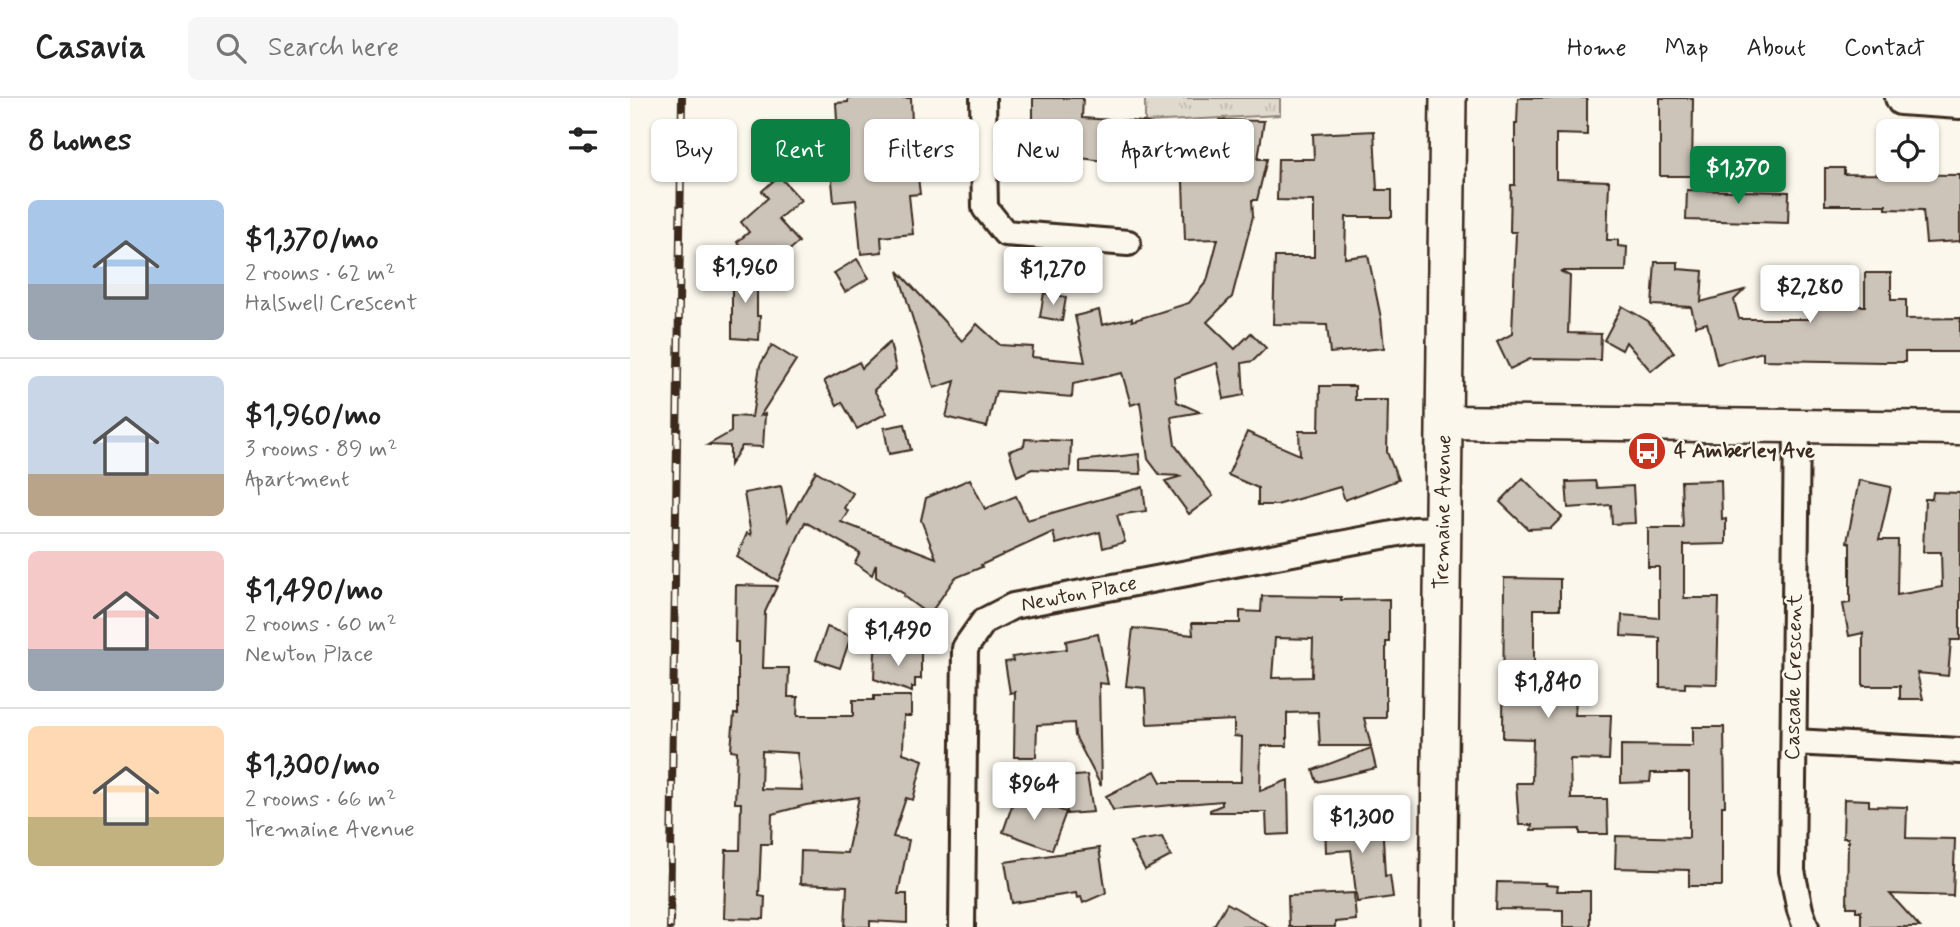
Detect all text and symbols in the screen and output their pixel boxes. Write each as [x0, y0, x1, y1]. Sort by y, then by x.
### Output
search box [188, 17, 678, 80]
text: Casavia [35, 26, 146, 70]
icon: search [212, 29, 250, 67]
text: Search here [268, 31, 399, 65]
text: Home [1567, 33, 1627, 64]
text: Map [1665, 33, 1709, 64]
text: About [1747, 33, 1806, 64]
text: Contact [1844, 33, 1925, 64]
chip: Buy [651, 119, 737, 182]
chip: Rent [751, 119, 850, 182]
chip: Filters [864, 119, 979, 182]
chip: New [993, 119, 1083, 182]
chip: Apartment [1097, 119, 1254, 182]
map controls [1876, 119, 1939, 182]
button: locate [1876, 119, 1939, 182]
text: 8 homes [28, 121, 131, 160]
icon: filters [564, 121, 602, 159]
pin: $1,370 [1681, 146, 1795, 206]
text: $1,370 [1706, 154, 1770, 184]
text: $1,370/mo [245, 220, 379, 259]
icon: home [84, 228, 168, 312]
pin: $1,960 [688, 246, 802, 305]
pin: $1,270 [996, 248, 1110, 307]
text: $1,960 [712, 253, 778, 283]
text: $1,270 [1020, 255, 1086, 285]
text: 2 rooms · 62 m² [245, 259, 396, 289]
pin: $2,280 [1753, 266, 1867, 325]
text: $2,280 [1776, 273, 1844, 303]
text: Halswell Crescent [245, 289, 417, 319]
text: $1,960/mo [245, 396, 381, 435]
icon: home [84, 404, 168, 488]
bus stop icon: 4 Amberley Ave [1626, 430, 1668, 472]
street label: Tremaine Avenue [1428, 434, 1458, 590]
text: 3 rooms · 89 m² [245, 435, 397, 465]
place label: 4 Amberley Ave [1674, 437, 1815, 465]
text: Apartment [245, 465, 350, 495]
street label: Newton Place [1019, 569, 1139, 619]
text: $1,490/mo [245, 571, 383, 610]
icon: home [84, 579, 168, 663]
street label: Cascade Crescent [1779, 593, 1809, 760]
pin: $1,490 [841, 608, 955, 668]
text: 2 rooms · 60 m² [245, 610, 397, 640]
text: $1,490 [864, 616, 932, 646]
text: Newton Place [245, 640, 373, 670]
pin: $1,840 [1491, 660, 1605, 720]
text: $1,840 [1514, 668, 1582, 698]
text: $1,300/mo [245, 746, 380, 785]
icon: home [84, 754, 168, 838]
pin: $964 [993, 762, 1075, 822]
text: $964 [1008, 770, 1060, 800]
text: 2 rooms · 66 m² [245, 785, 396, 815]
pin: $1,300 [1305, 796, 1419, 855]
text: $1,300 [1329, 803, 1395, 833]
text: Tremaine Avenue [245, 815, 415, 845]

